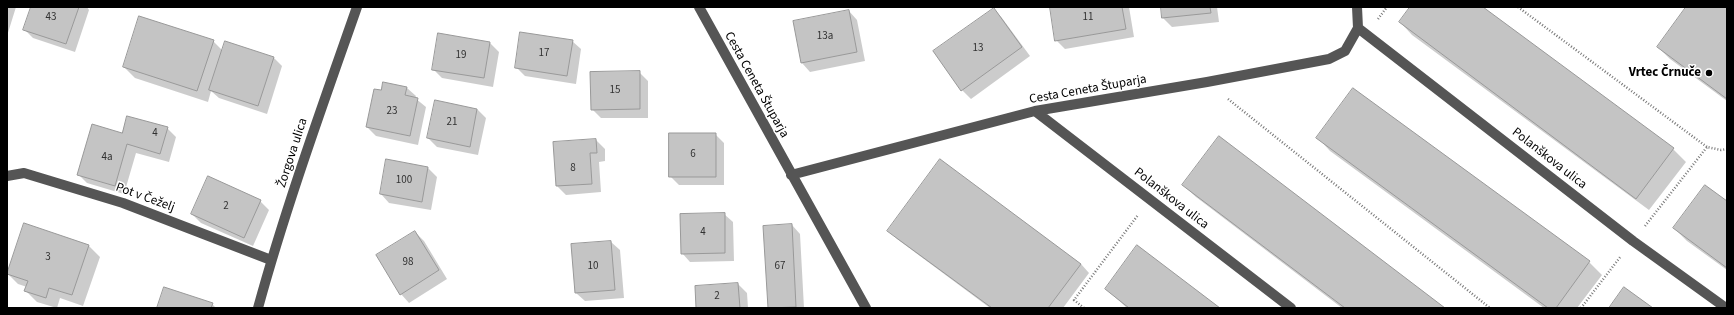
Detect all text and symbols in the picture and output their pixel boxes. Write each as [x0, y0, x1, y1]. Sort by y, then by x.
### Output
house number: 43 [46, 11, 56, 25]
house number: 11 [1083, 11, 1093, 25]
street label: Cesta Ceneta Štuparja [720, 29, 792, 141]
house number: 13a [817, 30, 833, 44]
house number: 13 [973, 42, 983, 56]
house number: 17 [539, 47, 549, 61]
house number: 19 [456, 49, 466, 63]
place label: Vrtec Črnuče [1629, 65, 1701, 81]
marker: Vrtec Črnuče [1704, 68, 1714, 78]
street label: Cesta Ceneta Štuparja [1028, 72, 1148, 108]
house number: 15 [610, 84, 620, 98]
house number: 23 [387, 105, 397, 119]
street label: Žorgova ulica [274, 116, 312, 190]
house number: 21 [447, 116, 457, 130]
street label: Polanškova ulica [1508, 125, 1590, 193]
house number: 4 [152, 127, 158, 141]
house number: 6 [690, 148, 696, 162]
house number: 4a [101, 151, 113, 165]
house number: 8 [570, 162, 576, 176]
street label: Polanškova ulica [1130, 165, 1212, 233]
house number: 100 [396, 174, 412, 188]
street label: Pot v Čeželj [113, 180, 177, 216]
house number: 2 [223, 200, 229, 214]
house number: 4 [700, 226, 706, 240]
house number: 3 [45, 251, 51, 265]
house number: 98 [403, 256, 413, 270]
house number: 10 [588, 260, 598, 274]
house number: 67 [775, 260, 785, 274]
house number: 2 [714, 290, 720, 304]

